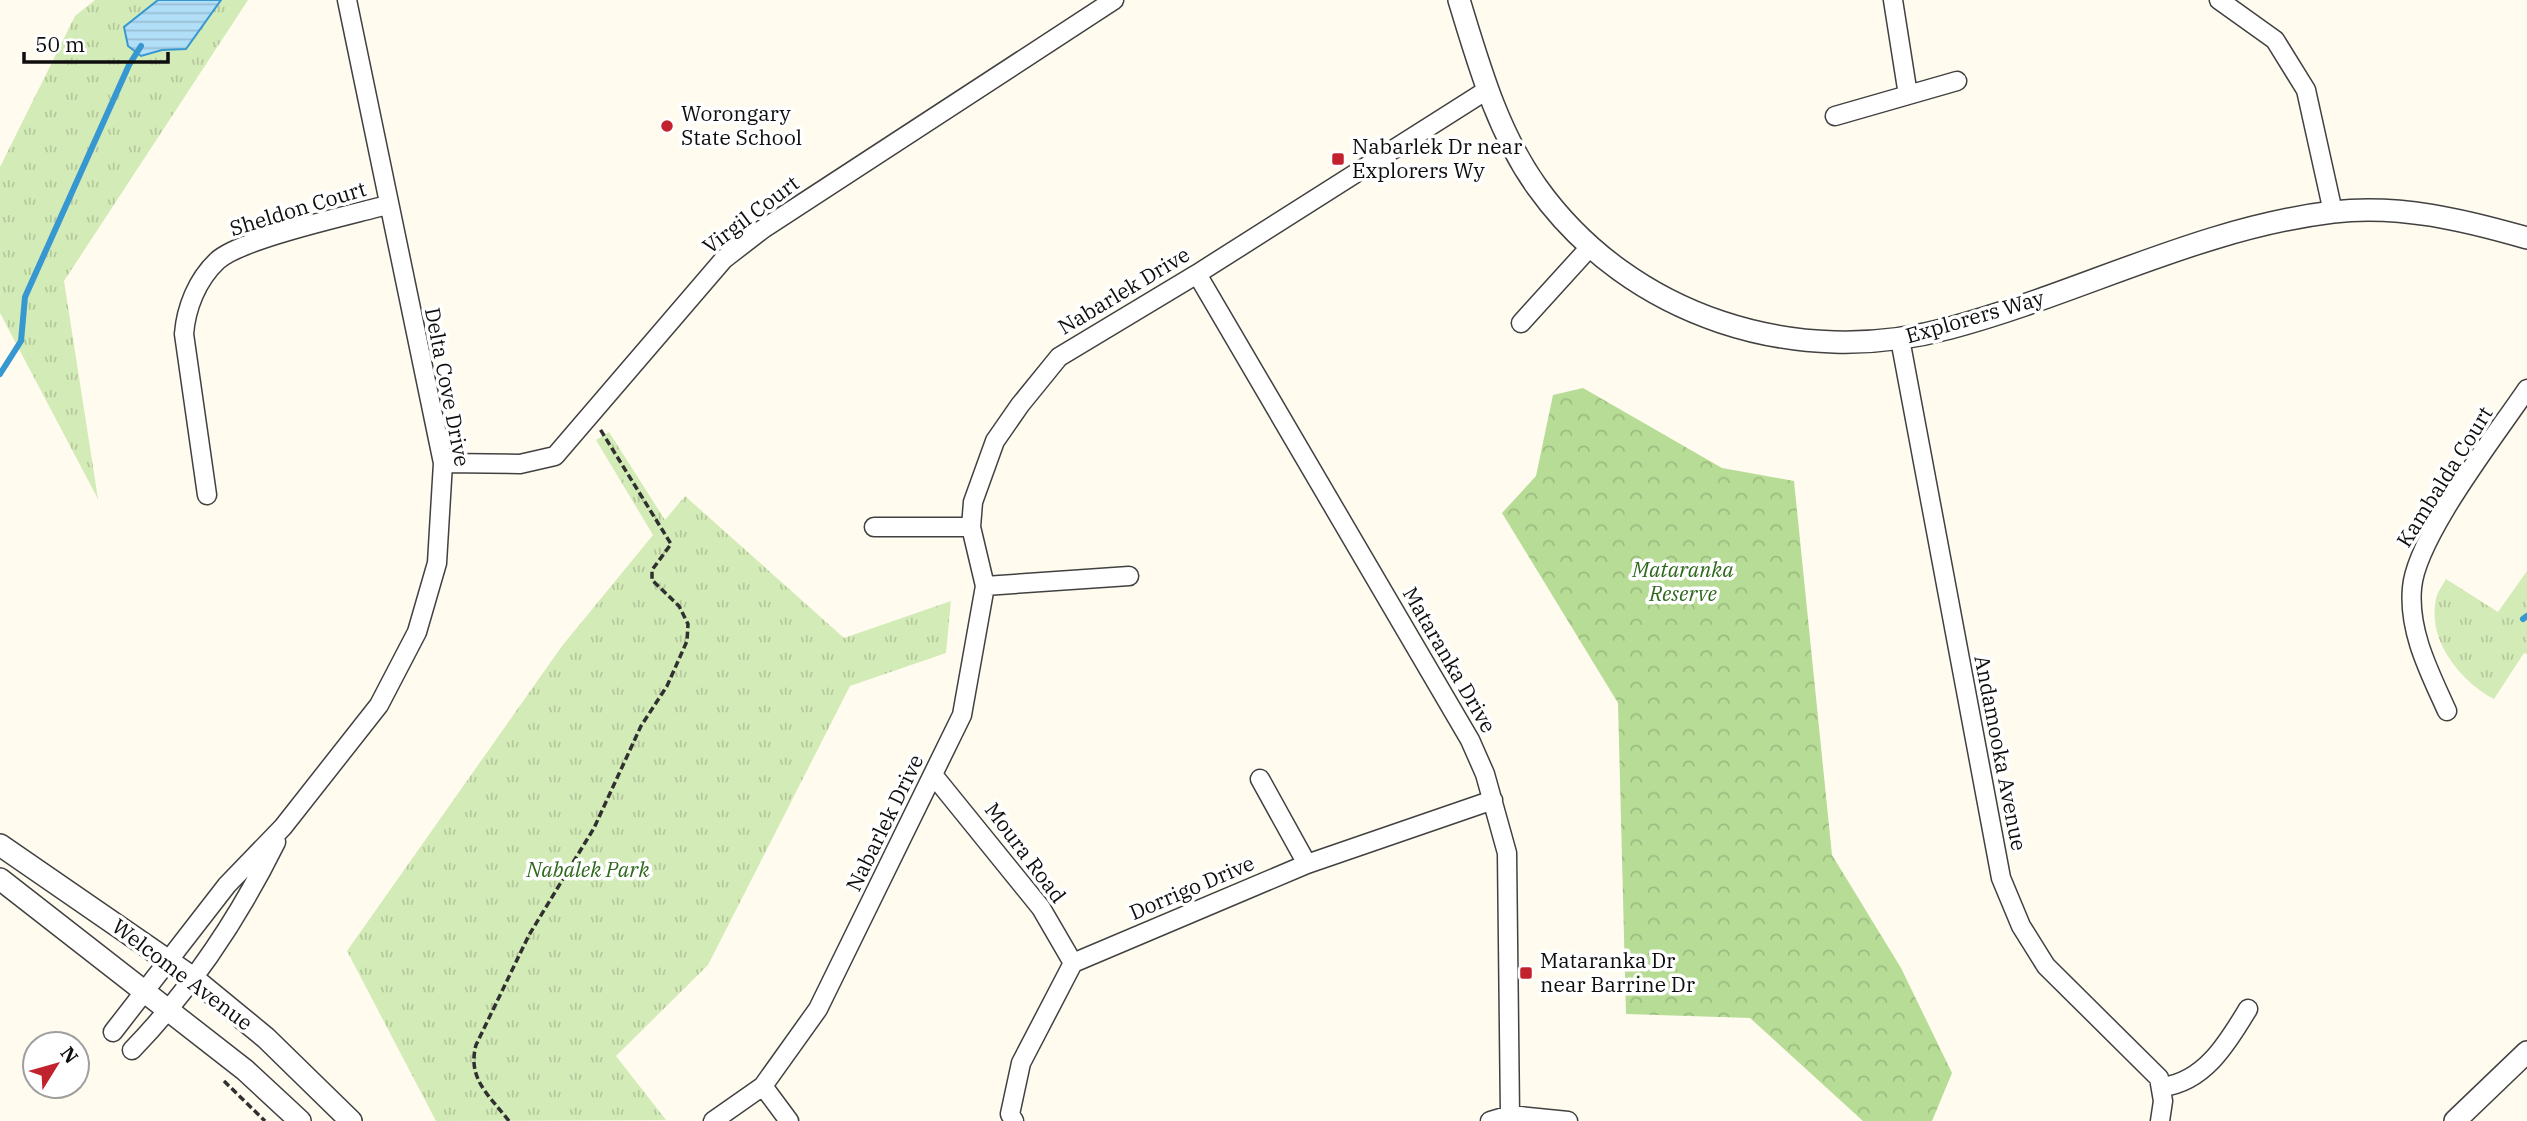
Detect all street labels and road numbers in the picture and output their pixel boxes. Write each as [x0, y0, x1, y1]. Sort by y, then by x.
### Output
street label: Virgil Court [697, 169, 804, 260]
street label: Sheldon Court [226, 174, 369, 242]
street label: Nabarlek Drive [1053, 240, 1194, 340]
street label: Explorers Way [1902, 283, 2048, 349]
street label: Delta Cove Drive [419, 305, 477, 469]
street label: Kambalda Court [2390, 401, 2499, 552]
street label: Mataranka Drive [1397, 581, 1503, 738]
street label: Andamooka Avenue [1968, 653, 2034, 853]
street label: Nabarlek Drive [839, 750, 929, 896]
street label: Moura Road [979, 796, 1073, 908]
street label: Dorrigo Drive [1125, 848, 1258, 926]
street label: Welcome Avenue [107, 912, 259, 1036]

